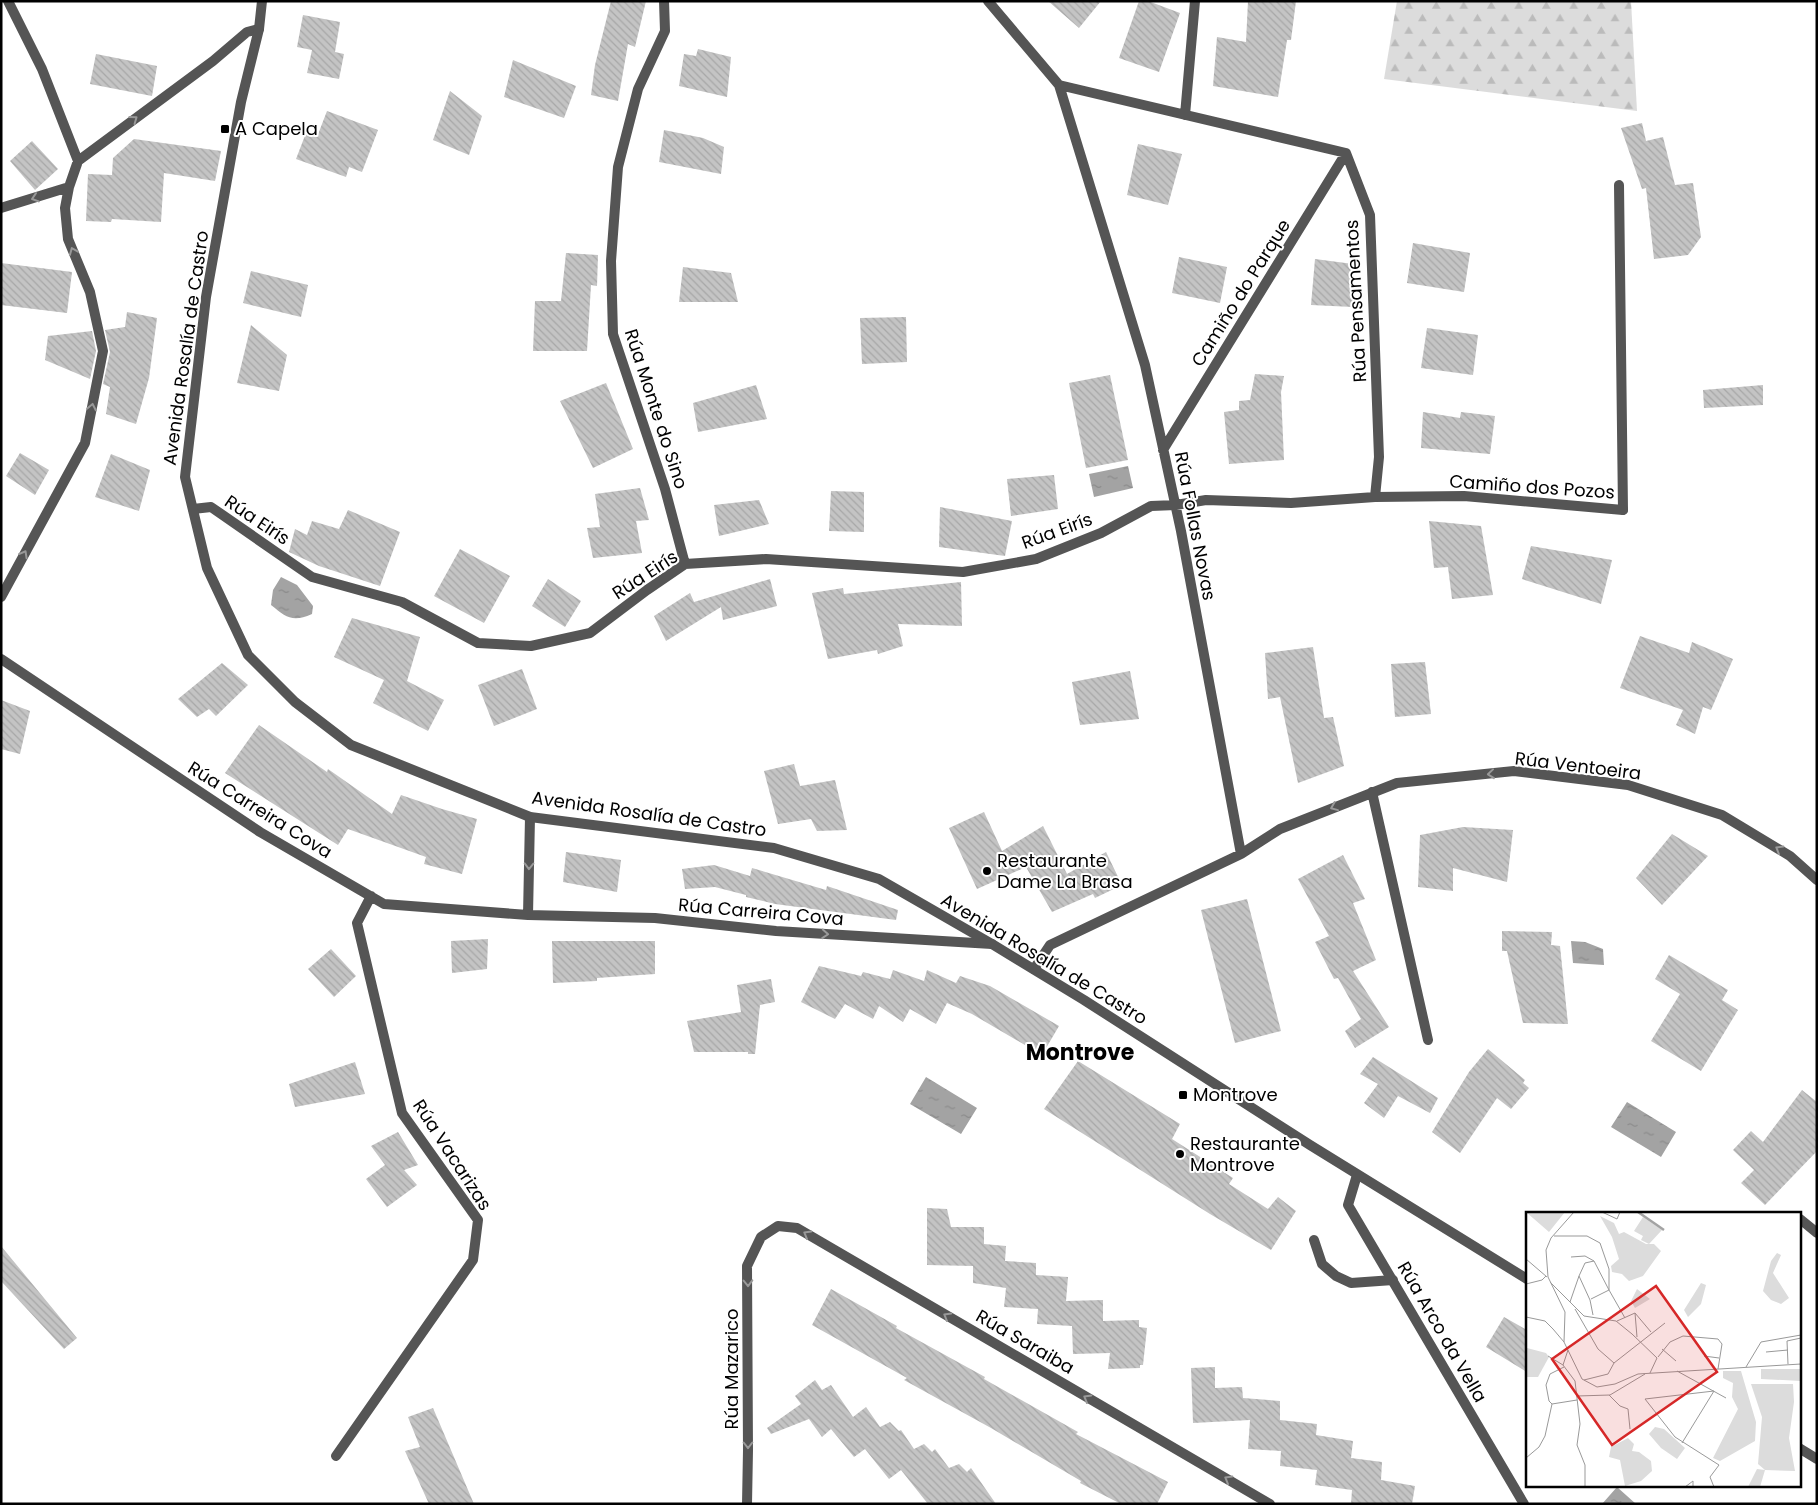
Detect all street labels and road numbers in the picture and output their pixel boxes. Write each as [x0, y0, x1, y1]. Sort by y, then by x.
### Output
street label: Camiño do Parque [1185, 214, 1296, 371]
street label: Rúa Pensamentos [1339, 219, 1372, 383]
street label: Avenida Rosalía de Castro [157, 229, 214, 467]
street label: Rúa Monte do Sino [619, 326, 694, 492]
street label: Rúa Follas Novas [1169, 449, 1222, 602]
street label: Camiño dos Pozos [1448, 468, 1616, 505]
street label: Rúa Eirís [220, 489, 295, 551]
street label: Rúa Eirís [1018, 506, 1096, 555]
street label: Rúa Eirís [607, 544, 682, 605]
street label: Rúa Ventoeira [1514, 745, 1643, 786]
street label: Rúa Carreira Cova [183, 755, 337, 864]
street label: Avenida Rosalía de Castro [530, 785, 768, 842]
street label: Avenida Rosalía de Castro [936, 887, 1152, 1030]
street label: Rúa Carreira Cova [677, 892, 845, 931]
street label: Rúa Vacarizas [407, 1094, 498, 1215]
street label: Rúa Arco da Vella [1392, 1257, 1493, 1407]
street label: Rúa Saraiba [971, 1303, 1079, 1380]
street label: Rúa Mazarico [719, 1308, 744, 1430]

